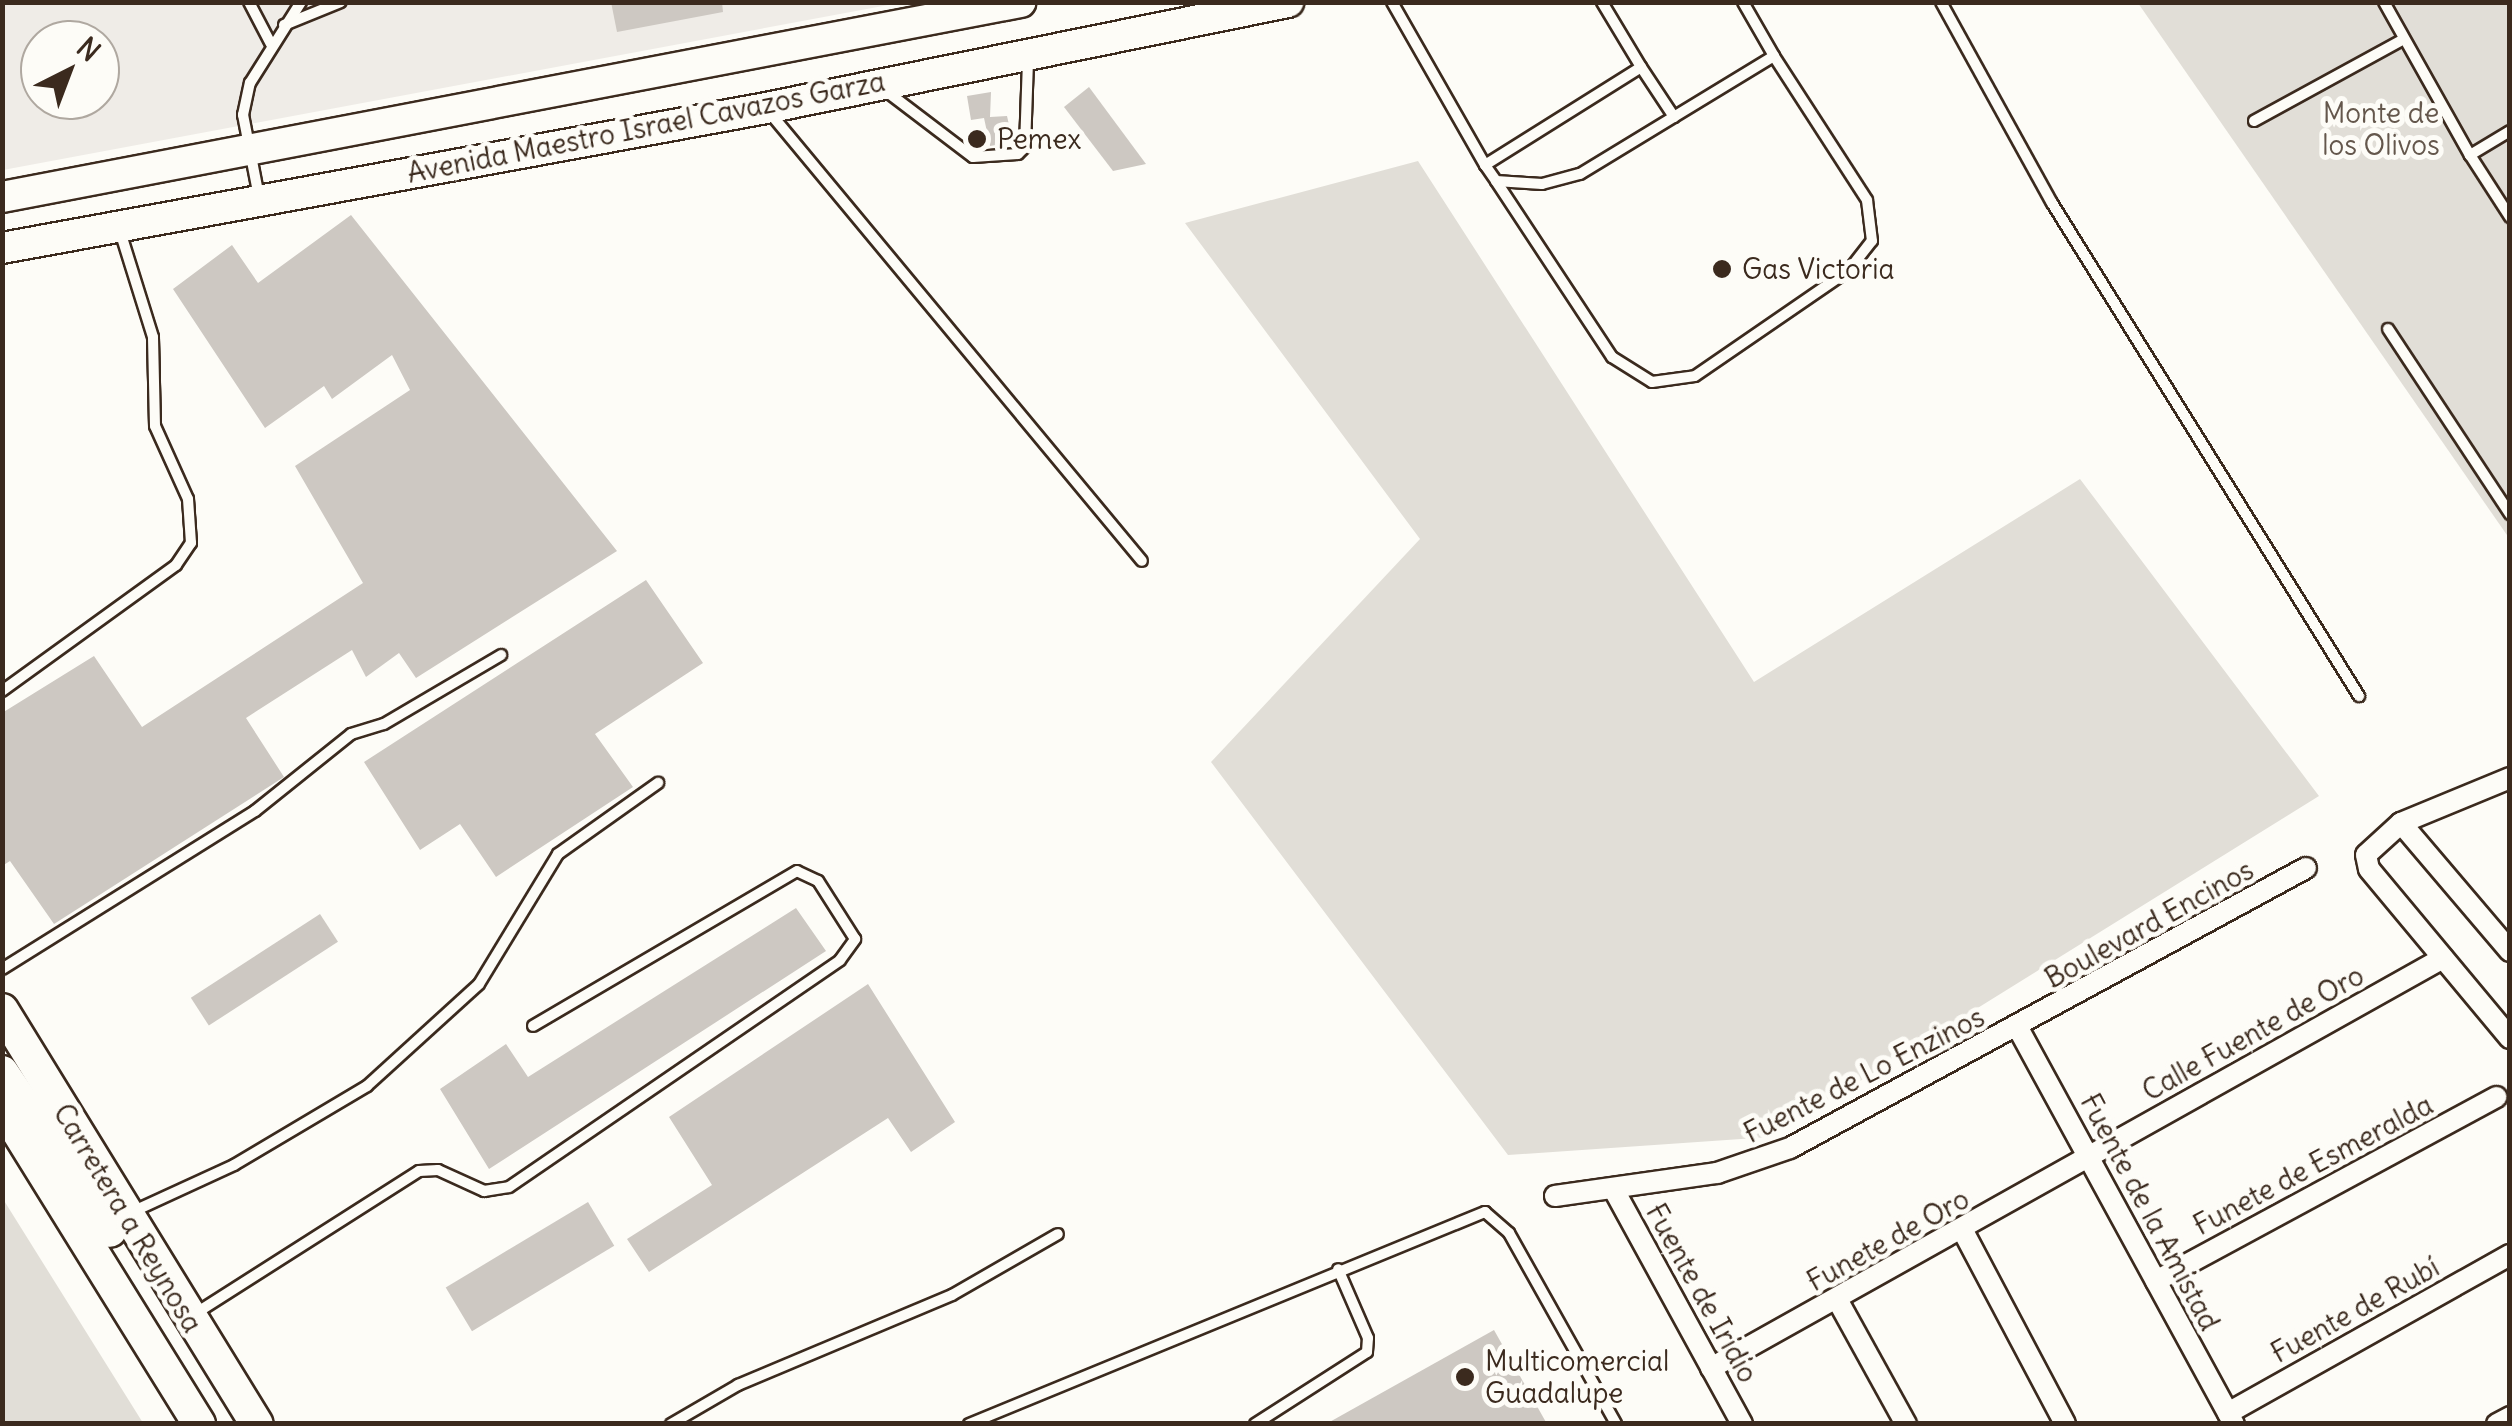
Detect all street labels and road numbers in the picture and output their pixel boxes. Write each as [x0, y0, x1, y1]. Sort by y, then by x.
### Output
street label: Avenida Maestro Israel Cavazos Garza [404, 64, 888, 190]
street label: Boulevard Encinos [2039, 853, 2259, 995]
street label: Calle Fuente de Oro [2136, 958, 2370, 1108]
street label: Fuente de Lo Enzinos [1738, 1000, 1990, 1150]
street label: Fuente de la Amistad [2073, 1088, 2227, 1336]
street label: Funete de Esmeralda [2188, 1088, 2438, 1242]
street label: Carretera a Reynosa [46, 1098, 210, 1338]
street label: Funete de Oro [1801, 1182, 1975, 1298]
street label: Fuente de Iridio [1639, 1198, 1765, 1388]
street label: Fuente de Rubí [2265, 1250, 2445, 1370]

